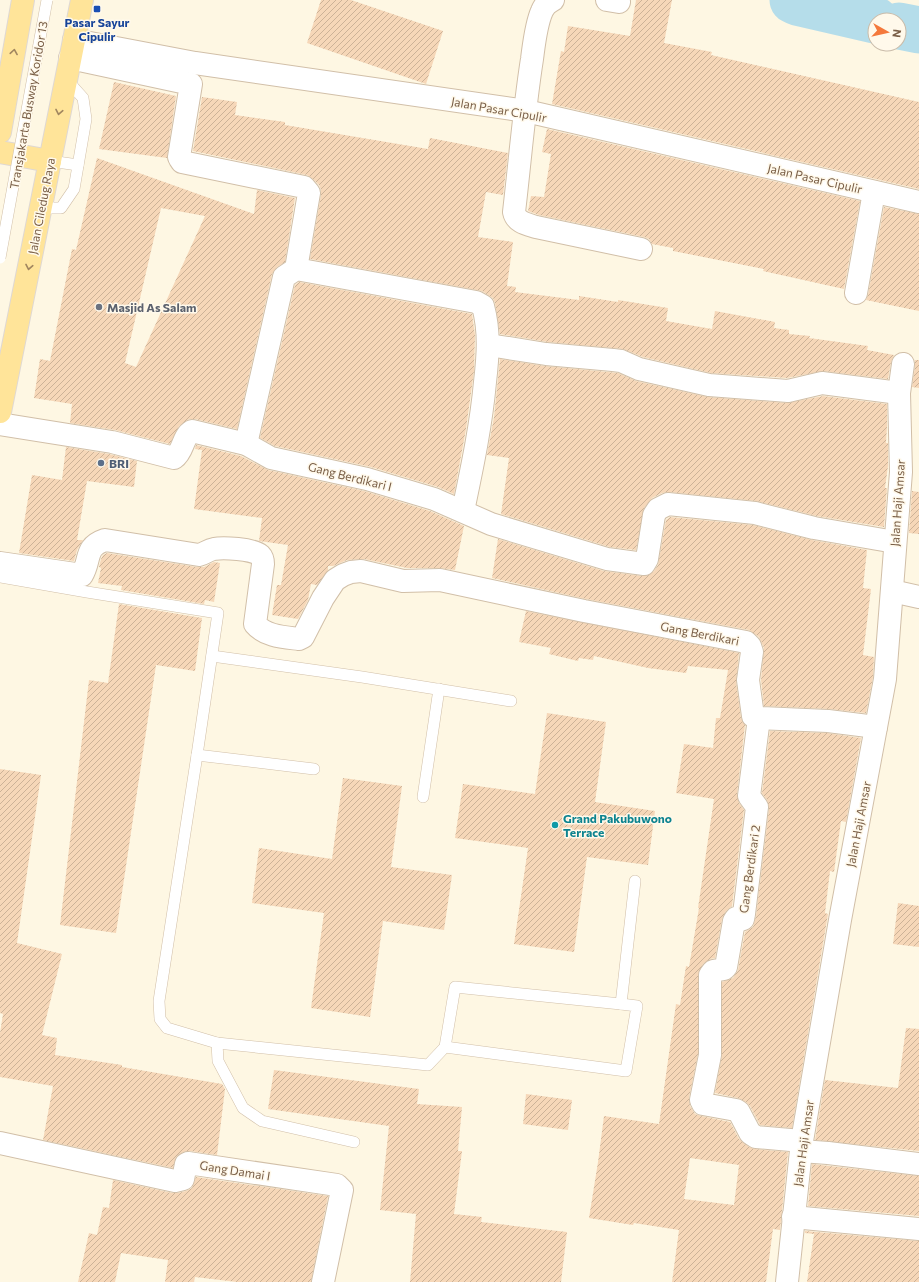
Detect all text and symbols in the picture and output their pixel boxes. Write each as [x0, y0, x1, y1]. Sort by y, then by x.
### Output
marker: Pasar Sayur Cipulir [92, 4, 102, 14]
north arrow [867, 12, 907, 52]
place label: Pasar Sayur Cipulir [64, 15, 130, 43]
street label: Transjakarta Busway Koridor 13 [6, 20, 50, 190]
text: N [890, 28, 904, 38]
one-way arrow [9, 49, 18, 56]
street label: Jalan Pasar Cipulir [450, 94, 548, 125]
one-way arrow [56, 109, 64, 115]
street label: Jalan Ciledug Raya [25, 157, 58, 256]
street label: Jalan Pasar Cipulir [766, 160, 864, 197]
one-way arrow [25, 264, 34, 270]
place label: Masjid As Salam [107, 300, 196, 314]
marker: Masjid As Salam [94, 302, 104, 312]
place label: BRI [109, 456, 129, 470]
marker: BRI [96, 458, 106, 468]
street label: Gang Berdikari I [307, 459, 393, 493]
street label: Jalan Haji Amsar [887, 459, 908, 547]
street label: Gang Berdikari [659, 618, 741, 648]
street label: Jalan Haji Amsar [843, 780, 874, 868]
place label: Grand Pakubuwono Terrace [563, 811, 672, 839]
marker: Grand Pakubuwono Terrace [550, 820, 560, 830]
street label: Gang Berdikari 2 [736, 824, 762, 914]
street label: Jalan Haji Amsar [790, 1099, 817, 1187]
street label: Gang Damai I [199, 1158, 271, 1182]

